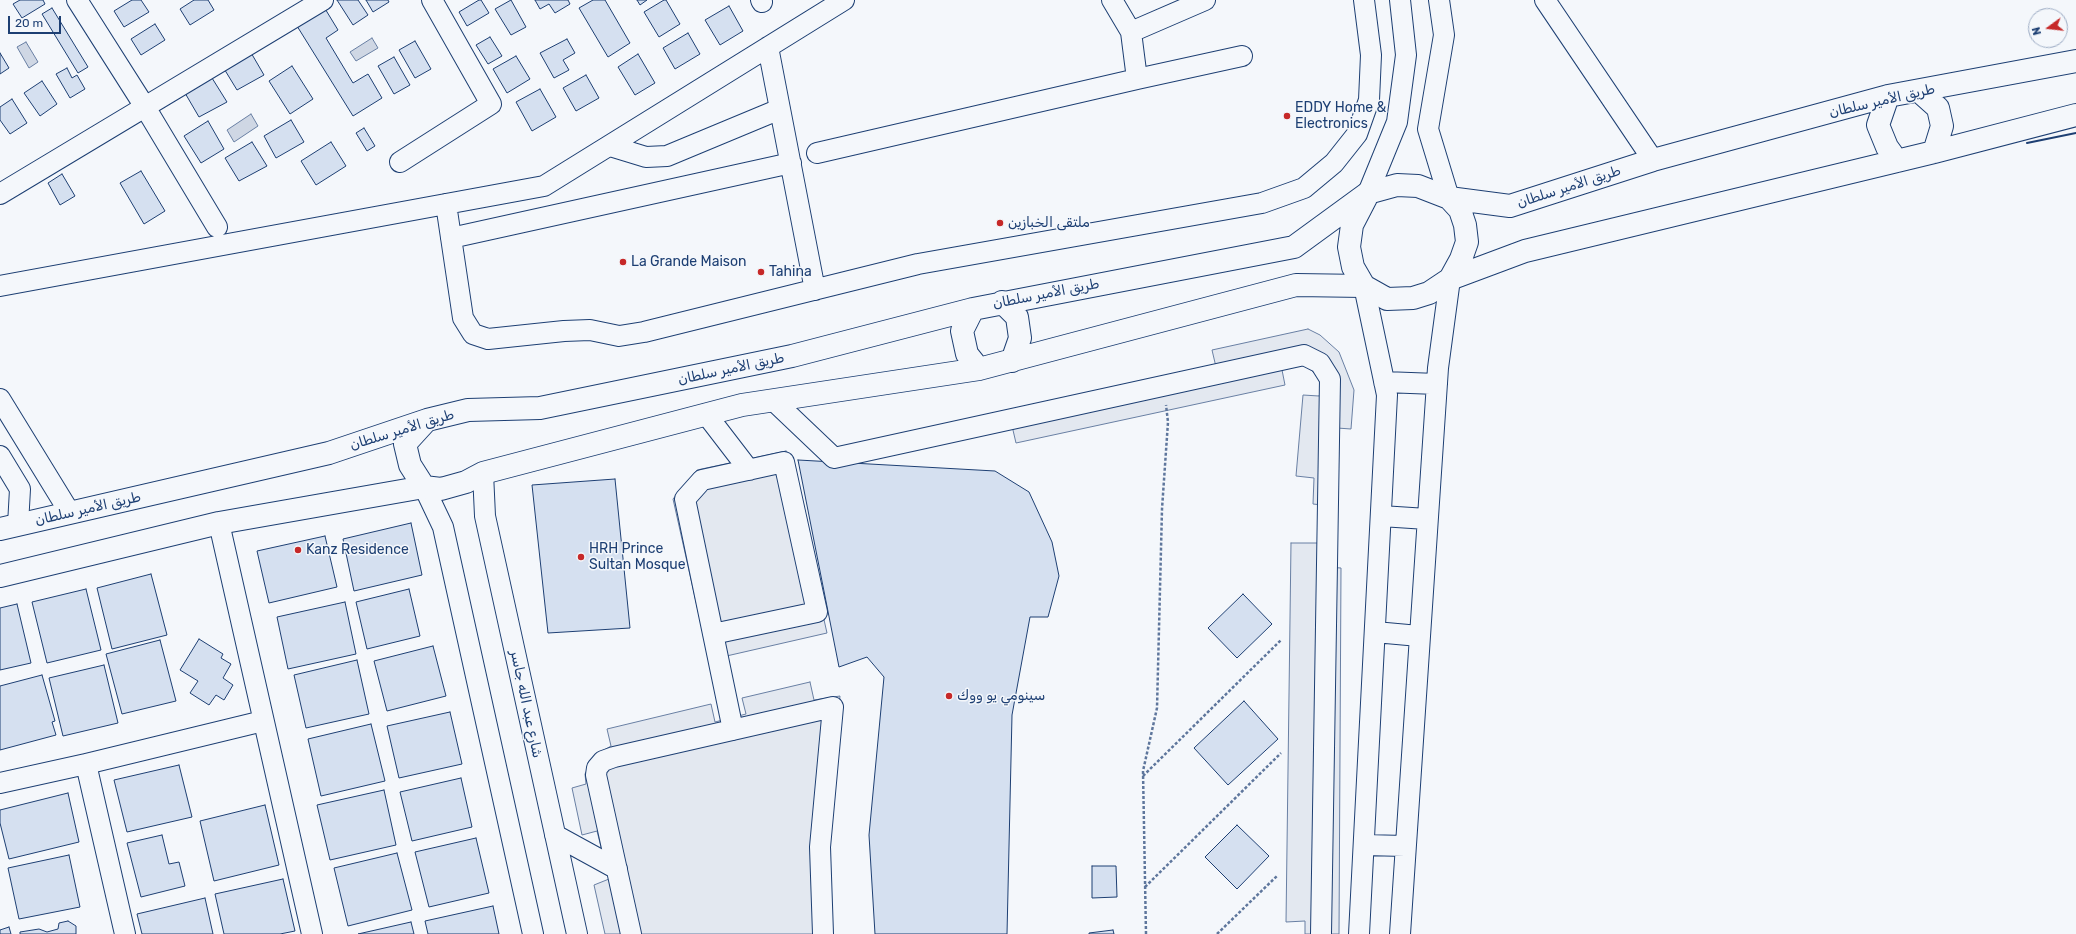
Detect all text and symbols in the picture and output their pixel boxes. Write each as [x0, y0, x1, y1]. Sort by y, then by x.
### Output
scale bar [10, 8, 63, 34]
north arrow [2028, 8, 2068, 48]
text: 20 m [15, 16, 43, 30]
text: N [2030, 25, 2044, 36]
street label: طريق الأمير سلطان [1827, 81, 1937, 121]
place label: EDDY Home & Electronics [1295, 100, 1386, 132]
marker: EDDY Home & Electronics [1282, 111, 1292, 121]
street label: طريق الأمير سلطان [1515, 162, 1623, 212]
place label: ملتقى الخبازين [1008, 215, 1090, 231]
marker: ملتقى الخبازين [995, 218, 1005, 228]
place label: La Grande Maison [631, 254, 746, 270]
marker: La Grande Maison [618, 257, 628, 267]
place label: Tahina [769, 264, 812, 280]
marker: Tahina [756, 267, 766, 277]
street label: طريق الأمير سلطان [991, 275, 1101, 313]
street label: طريق الأمير سلطان [676, 350, 786, 388]
street label: طريق الأمير سلطان [348, 406, 456, 454]
street label: طريق الأمير سلطان [33, 489, 143, 529]
place label: HRH Prince Sultan Mosque [589, 541, 686, 574]
place label: Kanz Residence [306, 542, 409, 558]
marker: Kanz Residence [293, 545, 303, 555]
marker: HRH Prince Sultan Mosque [576, 552, 586, 562]
street label: شارع عبد الله جاسر [506, 649, 546, 759]
place label: سينومي يو ووك [957, 688, 1045, 704]
marker: سينومي يو ووك [944, 691, 954, 701]

